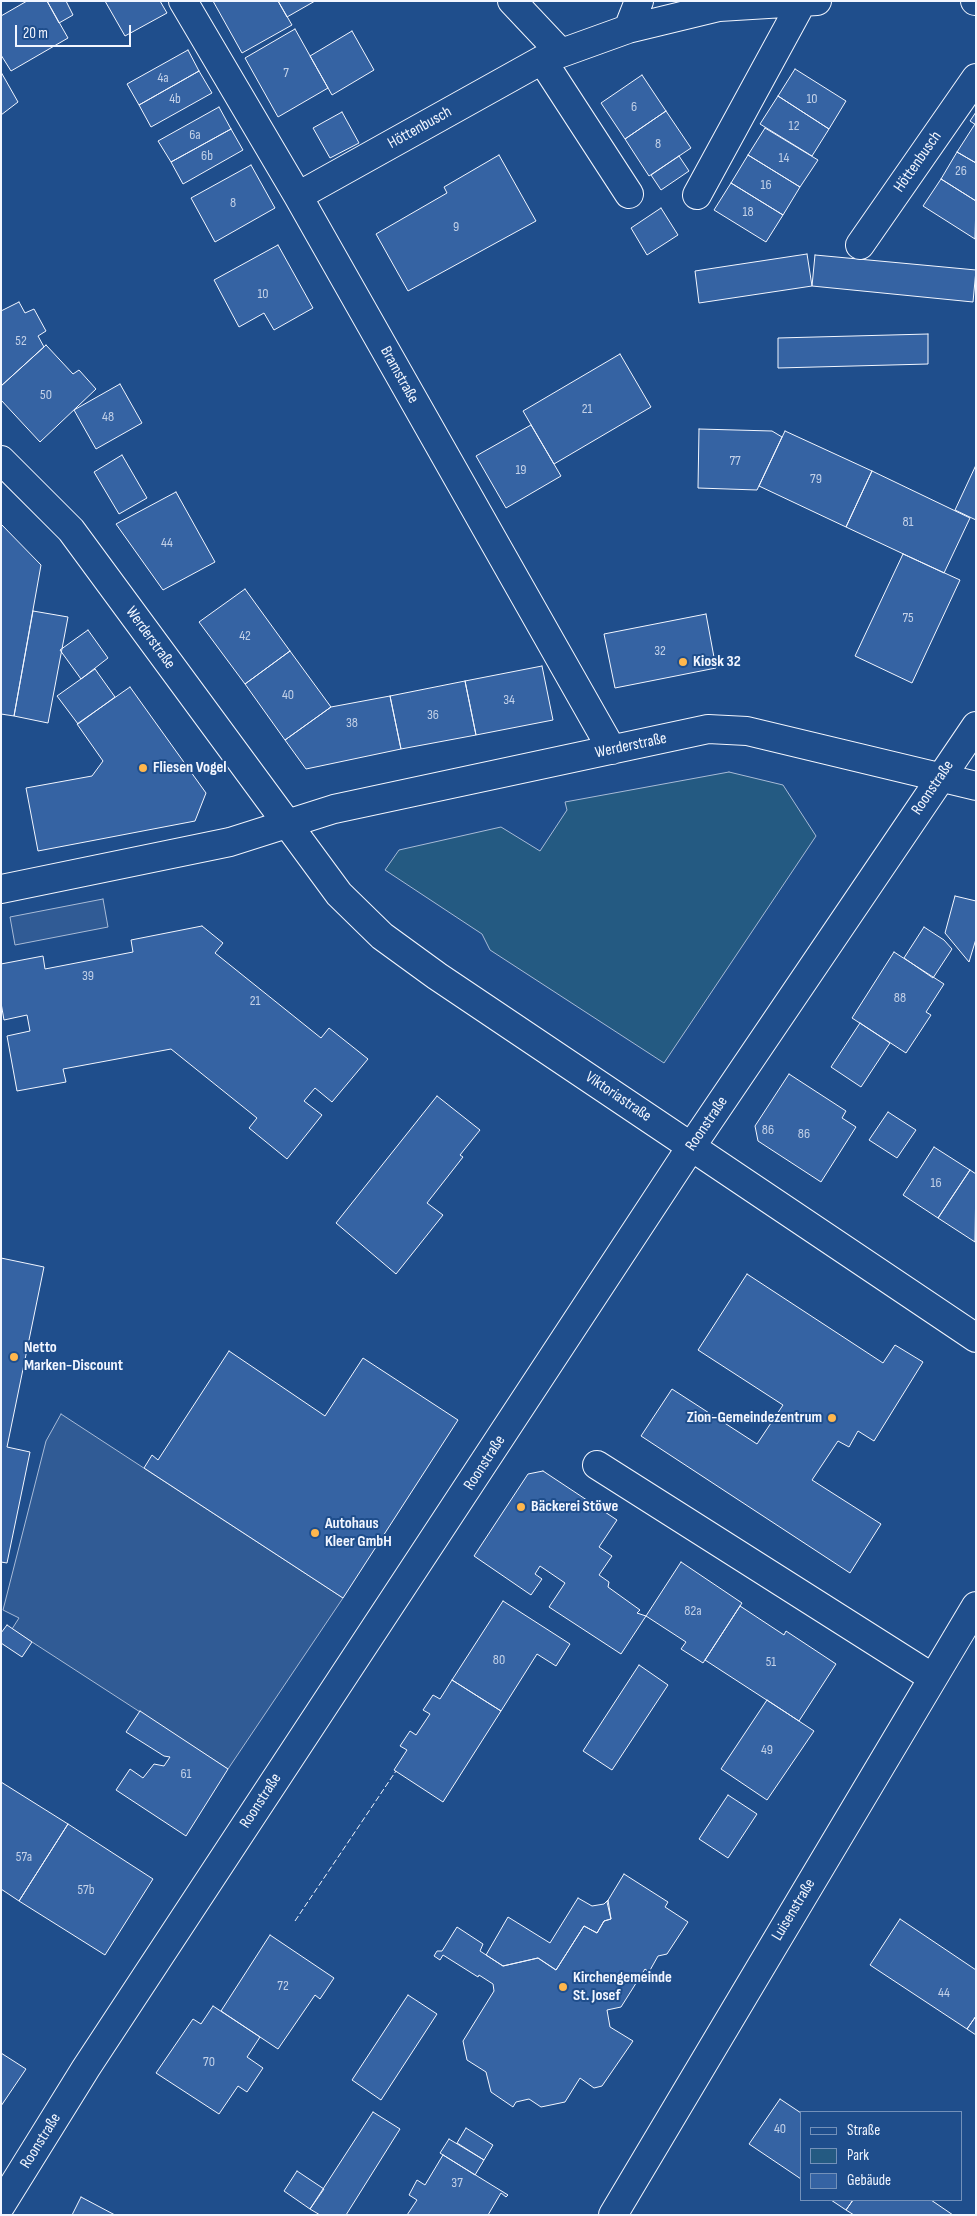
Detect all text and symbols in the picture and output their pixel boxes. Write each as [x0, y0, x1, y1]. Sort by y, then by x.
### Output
scale bar [18, 15, 134, 47]
text: 20 m [23, 24, 48, 43]
house number: 7 [283, 65, 289, 81]
house number: 4a [157, 70, 169, 86]
house number: 4b [169, 91, 181, 107]
house number: 10 [806, 91, 818, 107]
house number: 6 [631, 99, 637, 115]
street label: Höttenbusch [385, 103, 455, 153]
house number: 12 [789, 118, 799, 134]
house number: 6a [189, 127, 201, 143]
street label: Höttenbusch [890, 128, 946, 196]
house number: 8 [655, 136, 661, 152]
house number: 6b [201, 148, 213, 164]
house number: 14 [779, 150, 789, 166]
house number: 26 [955, 163, 967, 179]
house number: 16 [760, 177, 772, 193]
house number: 8 [230, 195, 236, 211]
house number: 18 [742, 204, 754, 220]
house number: 9 [453, 219, 459, 235]
house number: 10 [257, 286, 269, 302]
house number: 52 [15, 333, 27, 349]
street label: Bramstraße [376, 343, 422, 407]
house number: 50 [40, 387, 52, 403]
house number: 21 [582, 401, 592, 417]
house number: 48 [102, 409, 114, 425]
house number: 77 [729, 453, 741, 469]
house number: 19 [515, 462, 527, 478]
house number: 79 [810, 471, 822, 487]
house number: 81 [902, 514, 914, 530]
house number: 44 [161, 535, 173, 551]
street label: Werderstraße [121, 603, 179, 673]
house number: 75 [902, 610, 914, 626]
house number: 42 [239, 628, 251, 644]
house number: 32 [654, 643, 666, 659]
place label: Kiosk 32 [693, 652, 741, 672]
marker: Kiosk 32 [677, 656, 689, 668]
house number: 40 [282, 687, 294, 703]
house number: 34 [503, 692, 515, 708]
house number: 36 [427, 707, 439, 723]
house number: 38 [346, 715, 358, 731]
street label: Werderstraße [593, 729, 669, 763]
street label: Roonstraße [908, 757, 958, 819]
place label: Fliesen Vogel [153, 758, 227, 778]
marker: Fliesen Vogel [137, 762, 149, 774]
house number: 39 [82, 968, 94, 984]
house number: 88 [894, 990, 906, 1006]
house number: 21 [250, 993, 260, 1009]
street label: Viktoriastraße [581, 1068, 655, 1126]
street label: Roonstraße [682, 1093, 732, 1155]
house number: 86 [762, 1122, 774, 1138]
house number: 86 [798, 1126, 810, 1142]
house number: 16 [930, 1175, 942, 1191]
place label: Netto Marken-Discount [24, 1338, 123, 1376]
marker: Netto Marken-Discount [8, 1351, 20, 1363]
place label: Zion-Gemeindezentrum [687, 1408, 822, 1428]
marker: Zion-Gemeindezentrum [826, 1412, 838, 1424]
street label: Roonstraße [460, 1432, 510, 1494]
place label: Bäckerei Stöwe [531, 1497, 618, 1517]
marker: Bäckerei Stöwe [515, 1501, 527, 1513]
place label: Autohaus Kleer GmbH [325, 1514, 392, 1552]
marker: Autohaus Kleer GmbH [309, 1527, 321, 1539]
house number: 82a [684, 1603, 702, 1619]
house number: 80 [493, 1652, 505, 1668]
house number: 51 [766, 1654, 776, 1670]
house number: 49 [761, 1742, 773, 1758]
house number: 61 [180, 1766, 192, 1782]
street label: Roonstraße [236, 1770, 286, 1832]
house number: 57a [16, 1849, 32, 1865]
street label: Luisenstraße [768, 1876, 820, 1944]
house number: 57b [78, 1882, 94, 1898]
place label: Kirchengemeinde St. Josef [573, 1968, 672, 2006]
house number: 72 [277, 1978, 289, 1994]
marker: Kirchengemeinde St. Josef [557, 1981, 569, 1993]
house number: 44 [938, 1985, 950, 2001]
house number: 70 [203, 2054, 215, 2070]
street label: Roonstraße [17, 2110, 65, 2172]
legend [800, 2111, 962, 2201]
house number: 40 [774, 2121, 786, 2137]
text: Straße [847, 2121, 880, 2140]
text: Park [847, 2146, 869, 2165]
text: Gebäude [847, 2171, 891, 2190]
house number: 37 [451, 2175, 463, 2191]

